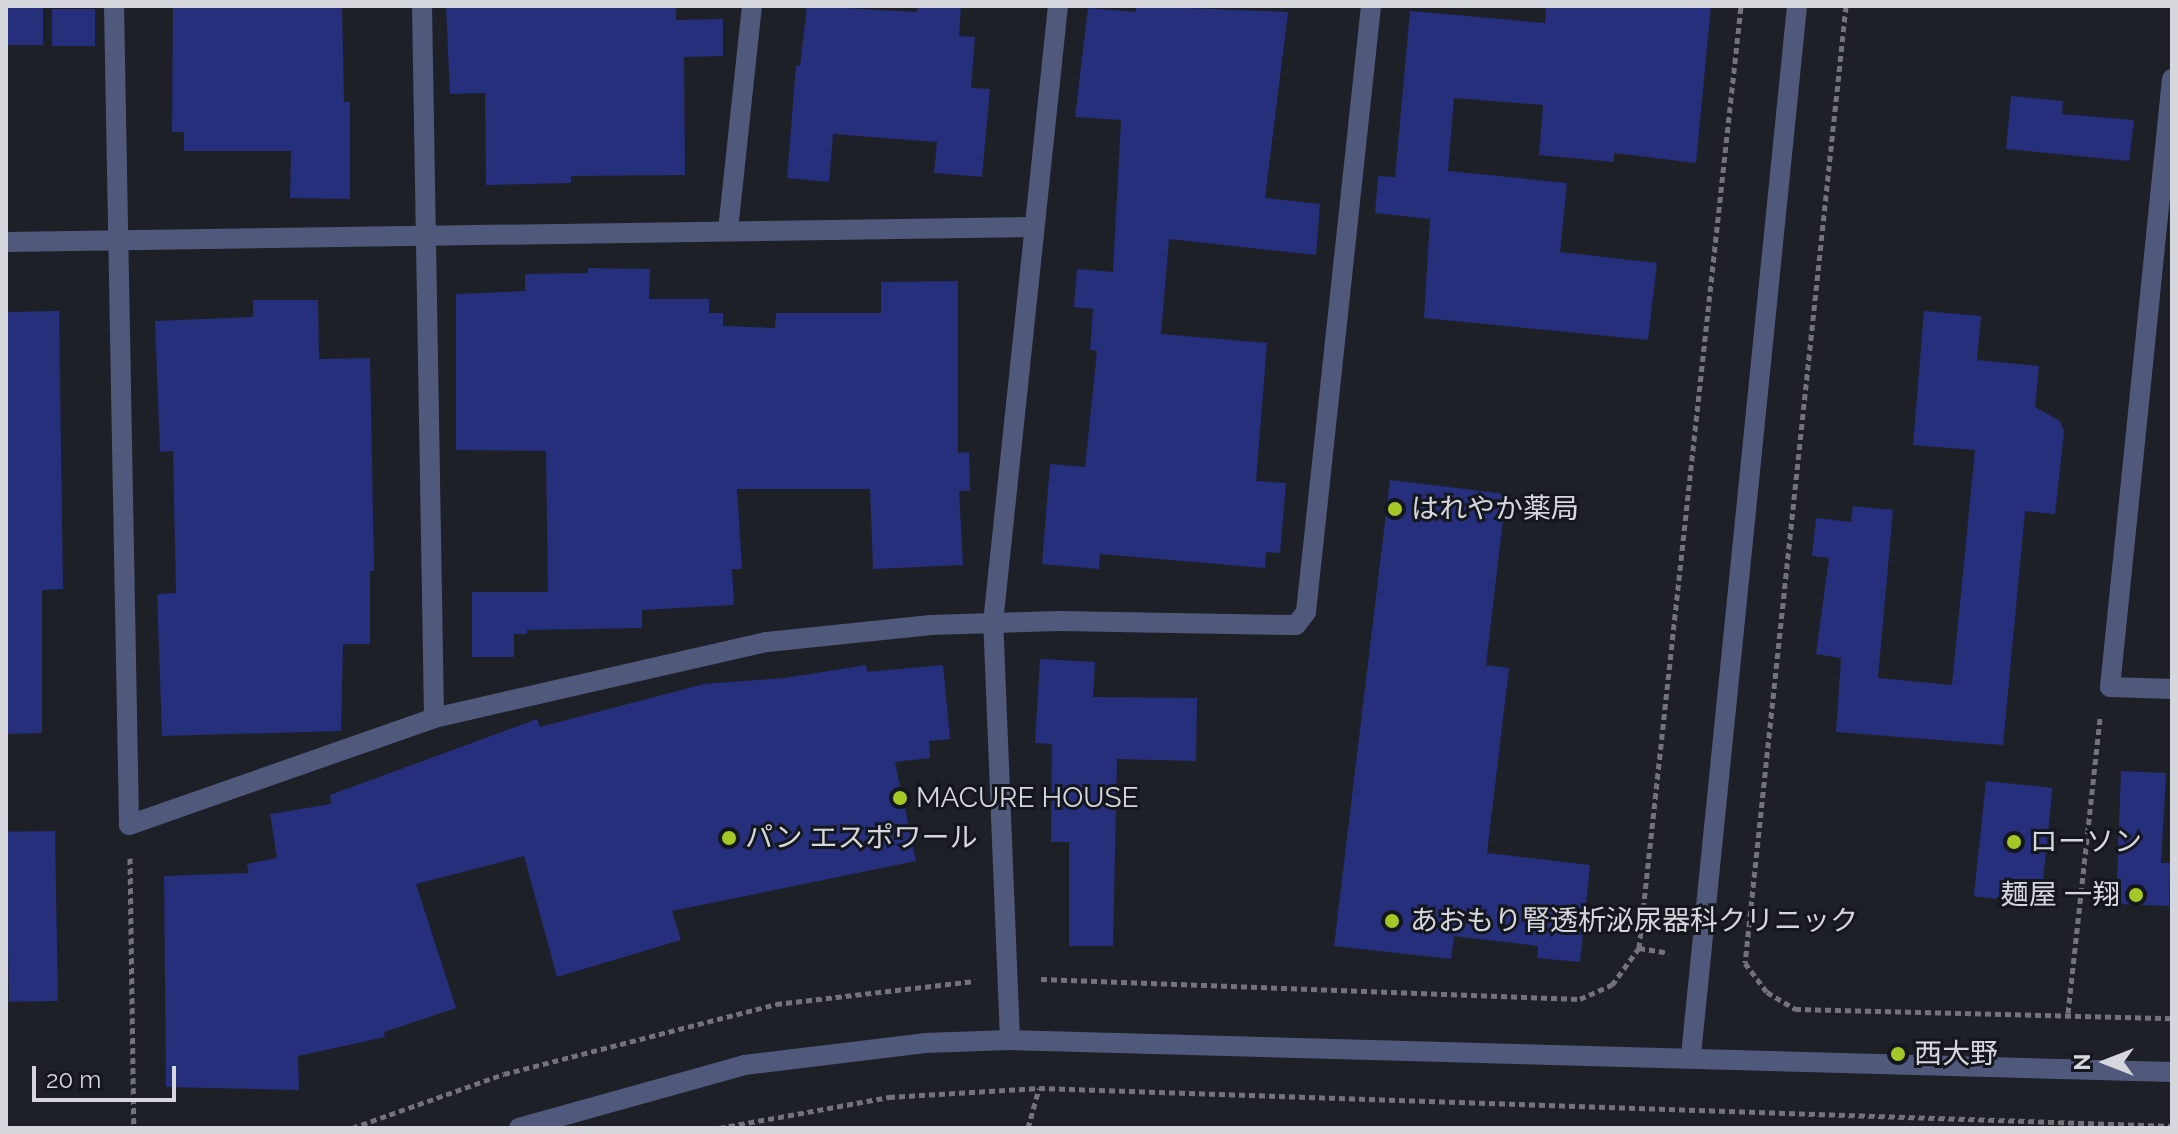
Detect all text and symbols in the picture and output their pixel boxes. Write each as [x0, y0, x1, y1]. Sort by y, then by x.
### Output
place label: はれやか薬局 [1411, 492, 1579, 526]
marker: はれやか薬局 [1386, 500, 1404, 518]
place label: MACURE HOUSE [916, 781, 1138, 815]
marker: MACURE HOUSE [891, 789, 909, 807]
place label: パン エスポワール [745, 821, 976, 855]
place label: ローソン [2030, 825, 2142, 859]
marker: パン エスポワール [720, 829, 738, 847]
marker: ローソン [2005, 833, 2023, 851]
place label: 麺屋 一翔 [2001, 878, 2120, 912]
marker: 麺屋 一翔 [2127, 886, 2145, 904]
place label: あおもり腎透析泌尿器科クリニック [1410, 904, 1858, 938]
marker: あおもり腎透析泌尿器科クリニック [1381, 910, 1403, 932]
north arrow [2066, 1022, 2146, 1102]
place label: 西大野 [1914, 1037, 1998, 1071]
marker: 西大野 [1889, 1045, 1907, 1063]
scale bar [36, 1050, 180, 1100]
text: N [2069, 1054, 2095, 1070]
text: 20 m [46, 1065, 101, 1094]

